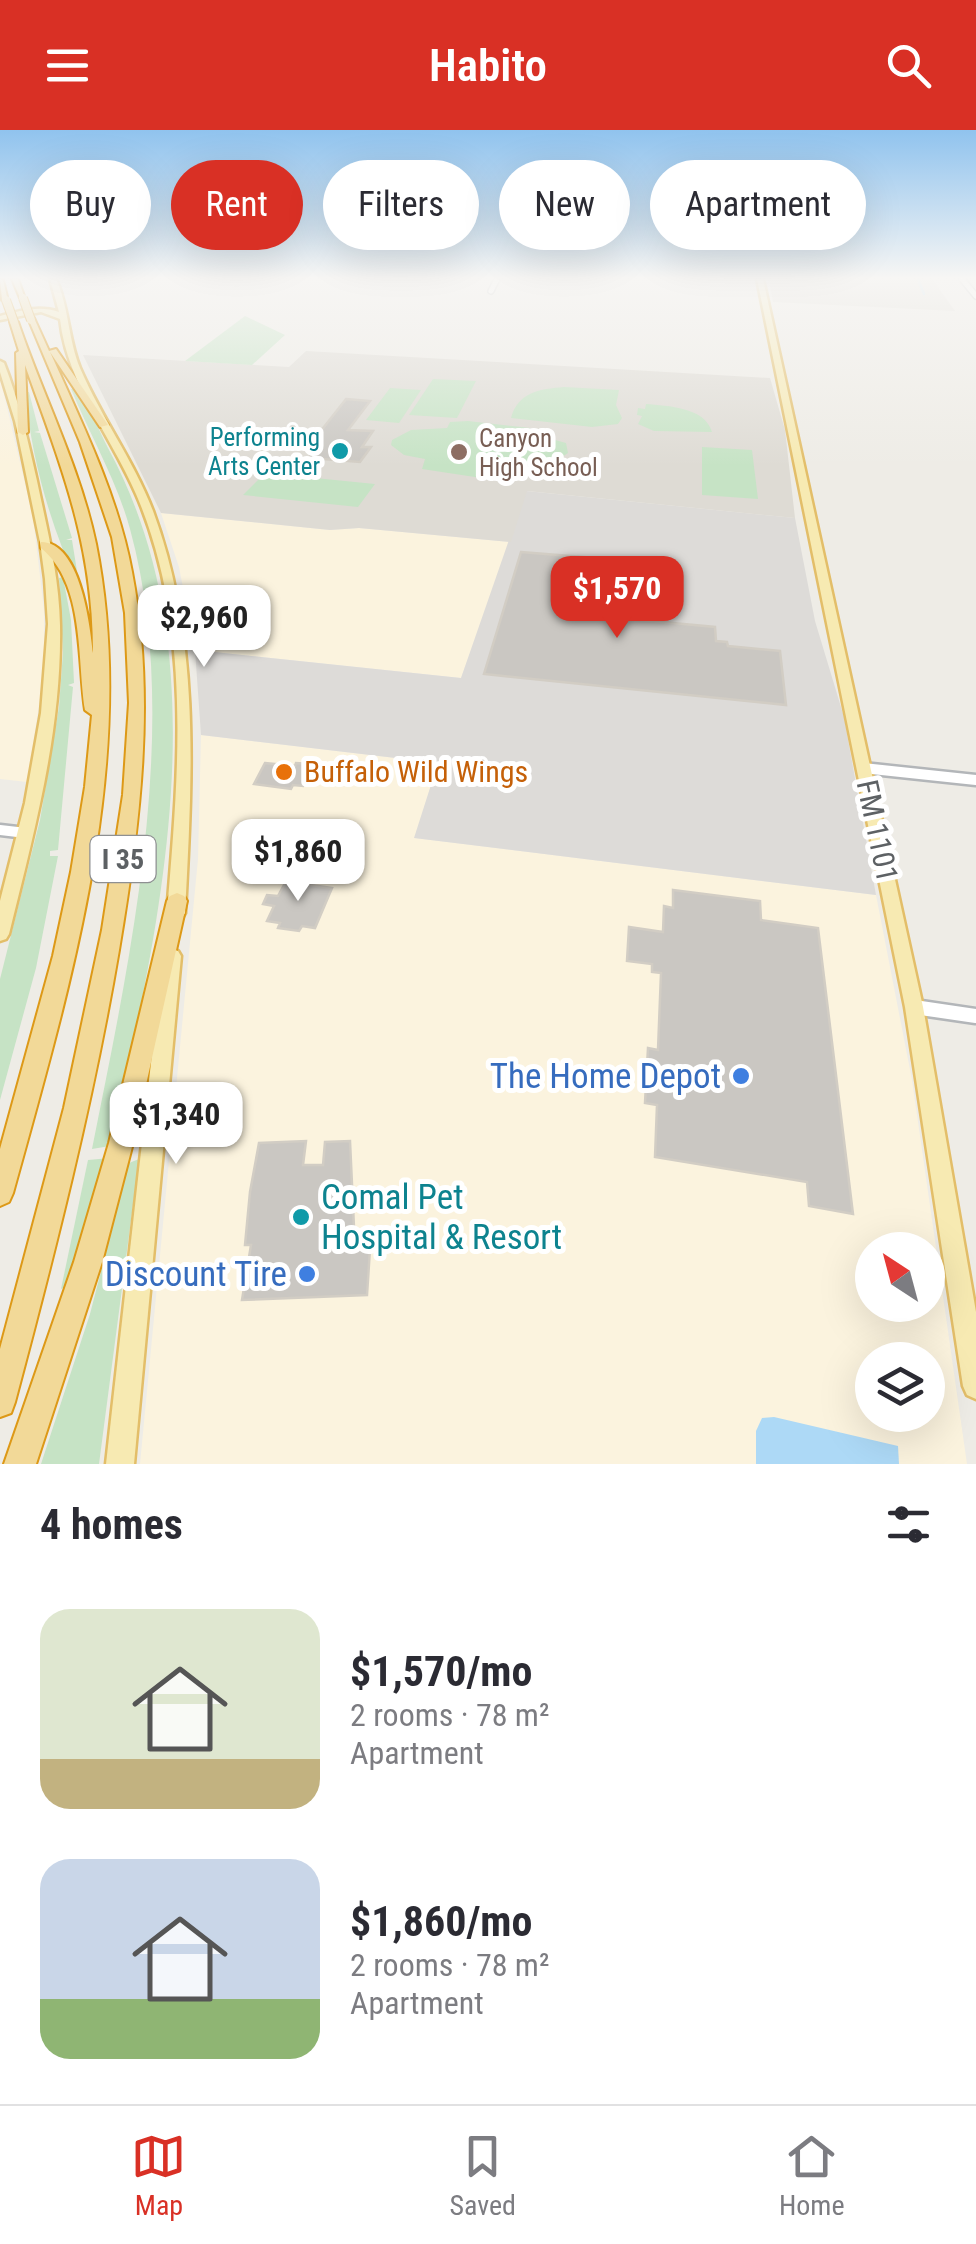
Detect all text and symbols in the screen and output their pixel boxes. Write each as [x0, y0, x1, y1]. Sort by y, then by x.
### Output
icon: menu [40, 38, 95, 93]
icon: search [881, 38, 936, 93]
text: Habito [429, 39, 547, 92]
chip: Buy [30, 160, 151, 250]
chip: Rent [171, 160, 303, 250]
chip: Filters [323, 160, 479, 250]
chip: New [499, 160, 630, 250]
chip: Apartment [650, 160, 866, 250]
place label: Performing Arts Center [208, 423, 320, 481]
place label: Canyon High School [479, 424, 598, 482]
marker: Performing Arts Center [329, 440, 351, 462]
marker: Canyon High School [448, 441, 470, 463]
pin: $1,570 [536, 556, 698, 641]
text: $1,570 [573, 569, 661, 607]
pin: $2,960 [123, 585, 285, 670]
text: $2,960 [160, 598, 248, 636]
place label: Buffalo Wild Wings [304, 754, 528, 789]
marker: Buffalo Wild Wings [273, 761, 295, 783]
street label: FM 1101 [850, 777, 905, 885]
pin: $1,860 [217, 819, 379, 904]
text: $1,860 [254, 832, 342, 870]
road number: I 35 [90, 836, 156, 882]
place label: The Home Depot [490, 1056, 721, 1097]
marker: The Home Depot [730, 1065, 752, 1087]
pin: $1,340 [95, 1082, 257, 1167]
text: $1,340 [132, 1095, 220, 1133]
place label: Comal Pet Hospital & Resort [321, 1177, 562, 1258]
marker: Comal Pet Hospital & Resort [290, 1206, 312, 1228]
north arrow [855, 1232, 945, 1322]
map controls [855, 1232, 945, 1432]
place label: Discount Tire [105, 1254, 287, 1295]
marker: Discount Tire [296, 1263, 318, 1285]
button: layers [855, 1342, 945, 1432]
icon: filters [881, 1497, 936, 1552]
text: 4 homes [40, 1500, 183, 1549]
text: $1,570/mo [350, 1647, 532, 1696]
icon: home [120, 1649, 240, 1769]
text: 2 rooms · 78 m² [350, 1696, 549, 1734]
text: Apartment [350, 1734, 484, 1772]
text: $1,860/mo [350, 1897, 532, 1946]
icon: home [120, 1899, 240, 2019]
text: 2 rooms · 78 m² [350, 1946, 549, 1984]
text: Apartment [350, 1984, 484, 2022]
tab: Map [131, 2129, 186, 2222]
tab: Saved [449, 2129, 516, 2222]
tab: Home [779, 2129, 845, 2222]

